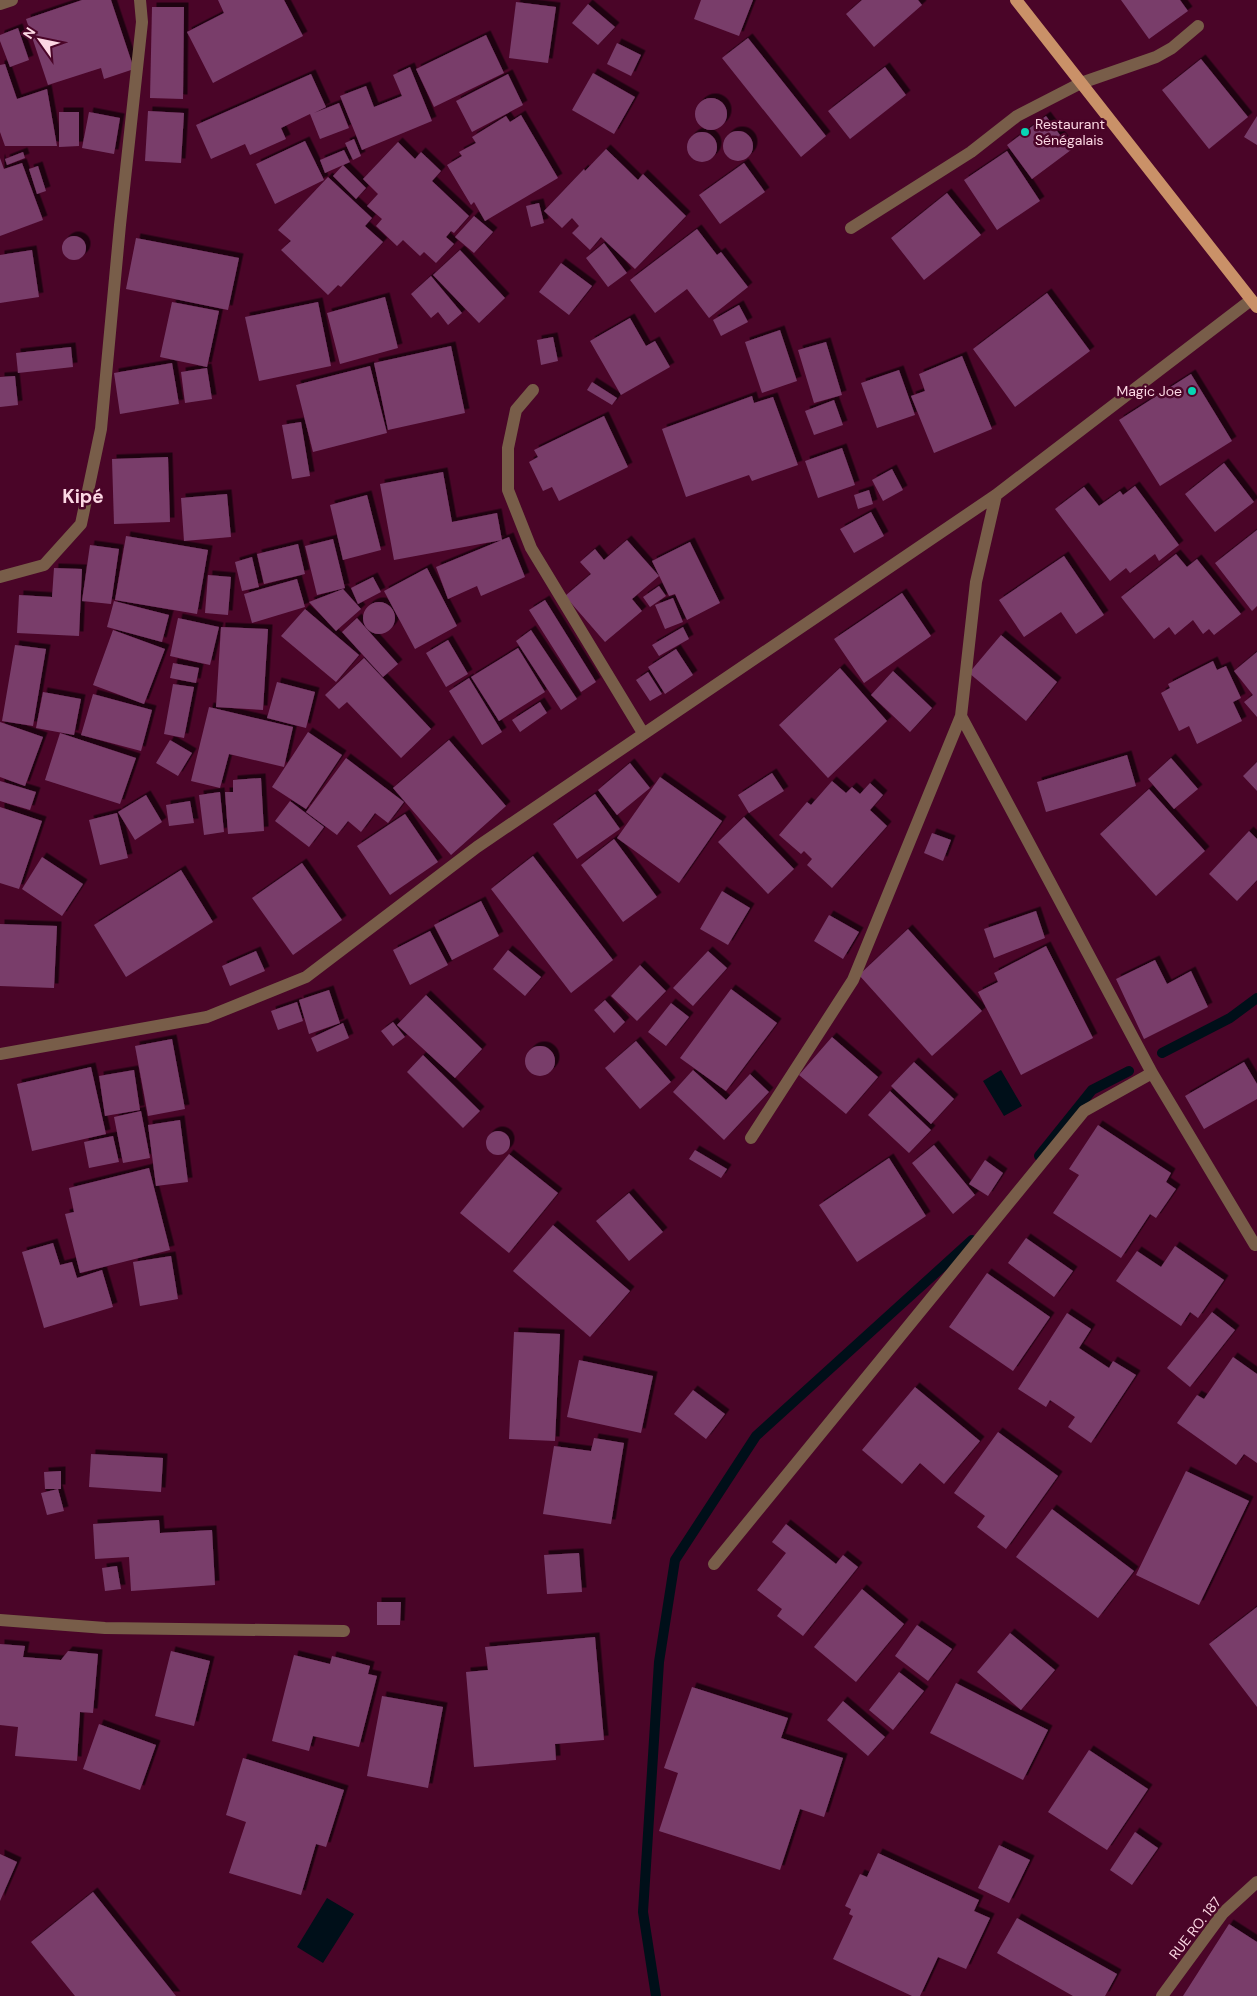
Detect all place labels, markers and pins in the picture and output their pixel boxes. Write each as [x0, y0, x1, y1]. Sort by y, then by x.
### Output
place label: Restaurant Sénégalais [1035, 115, 1105, 149]
marker: Restaurant Sénégalais [1019, 126, 1031, 138]
place label: Magic Joe [1116, 382, 1182, 400]
marker: Magic Joe [1186, 385, 1198, 397]

